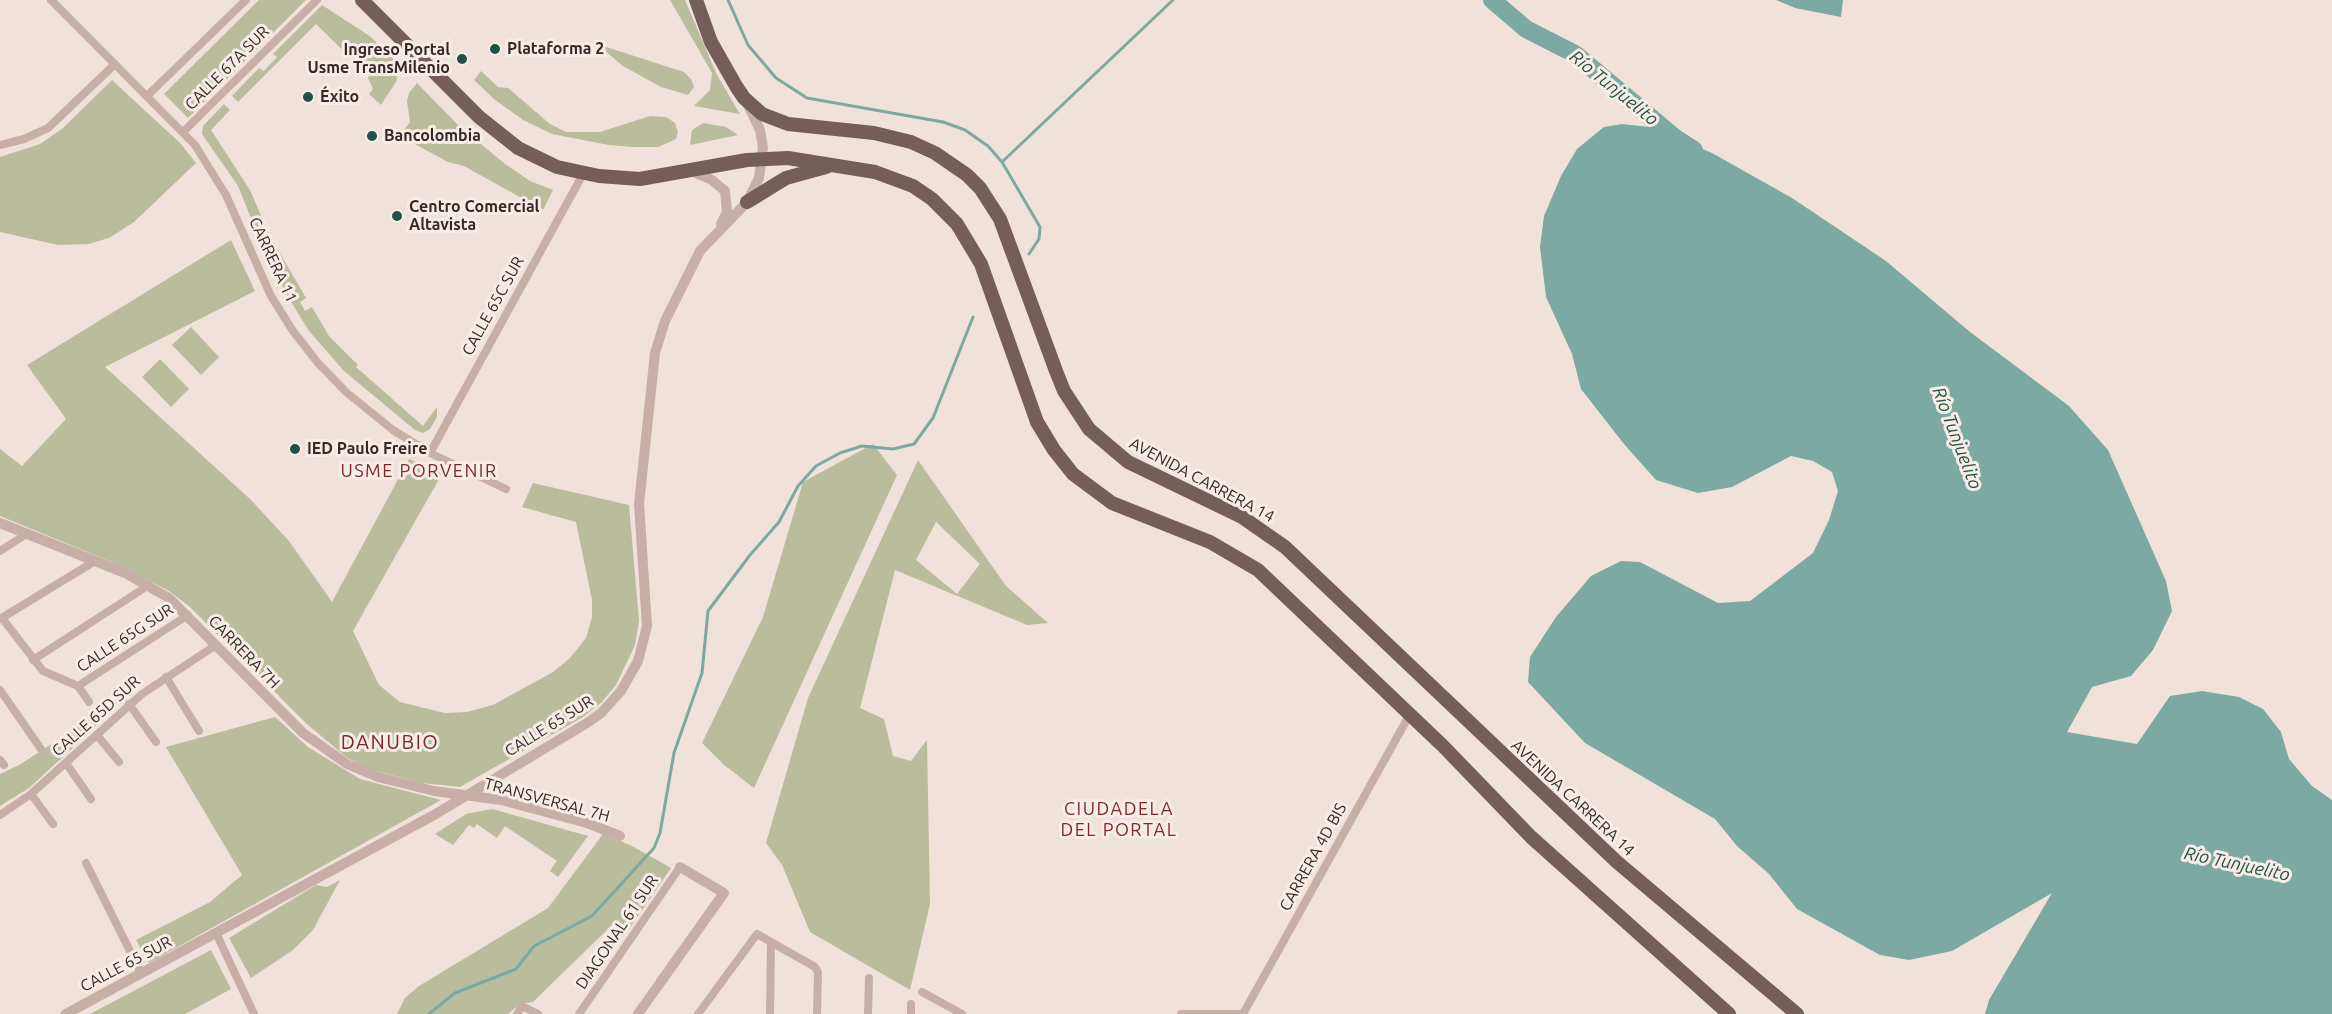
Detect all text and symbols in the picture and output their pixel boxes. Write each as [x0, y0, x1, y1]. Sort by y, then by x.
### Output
street label: CALLE 67A SUR [181, 22, 273, 114]
place label: Plataforma 2 [507, 39, 604, 59]
place label: Ingreso Portal Usme TransMilenio [308, 40, 450, 78]
marker: Plataforma 2 [488, 42, 502, 56]
water label: Río Tunjuelito [1565, 46, 1663, 130]
marker: Ingreso Portal Usme TransMilenio [455, 52, 469, 66]
place label: Éxito [320, 87, 359, 107]
marker: Éxito [301, 90, 315, 104]
place label: Bancolombia [384, 126, 481, 146]
marker: Bancolombia [365, 129, 379, 143]
place label: Centro Comercial Altavista [409, 197, 539, 235]
marker: Centro Comercial Altavista [390, 209, 404, 223]
street label: CARRERA 11 [245, 214, 301, 306]
street label: CALLE 65C SUR [458, 253, 528, 359]
water label: Río Tunjuelito [1928, 384, 1986, 492]
street label: AVENIDA CARRERA 14 [1126, 434, 1278, 526]
place label: IED Paulo Freire [307, 439, 427, 459]
marker: IED Paulo Freire [288, 442, 302, 456]
district label: USME PORVENIR [340, 460, 498, 482]
street label: CALLE 65G SUR [73, 600, 177, 676]
street label: CARRERA 7H [204, 611, 284, 693]
street label: CALLE 65D SUR [48, 671, 144, 761]
street label: CALLE 65 SUR [501, 691, 597, 761]
district label: DANUBIO [341, 730, 439, 754]
street label: AVENIDA CARRERA 14 [1507, 736, 1639, 860]
street label: TRANSVERSAL 7H [482, 774, 612, 826]
district label: CIUDADELA DEL PORTAL [1061, 798, 1177, 840]
street label: CARRERA 4D BIS [1275, 800, 1351, 914]
water label: Río Tunjuelito [2182, 842, 2292, 886]
street label: DIAGONAL 61 SUR [572, 871, 662, 993]
street label: CALLE 65 SUR [77, 932, 175, 996]

